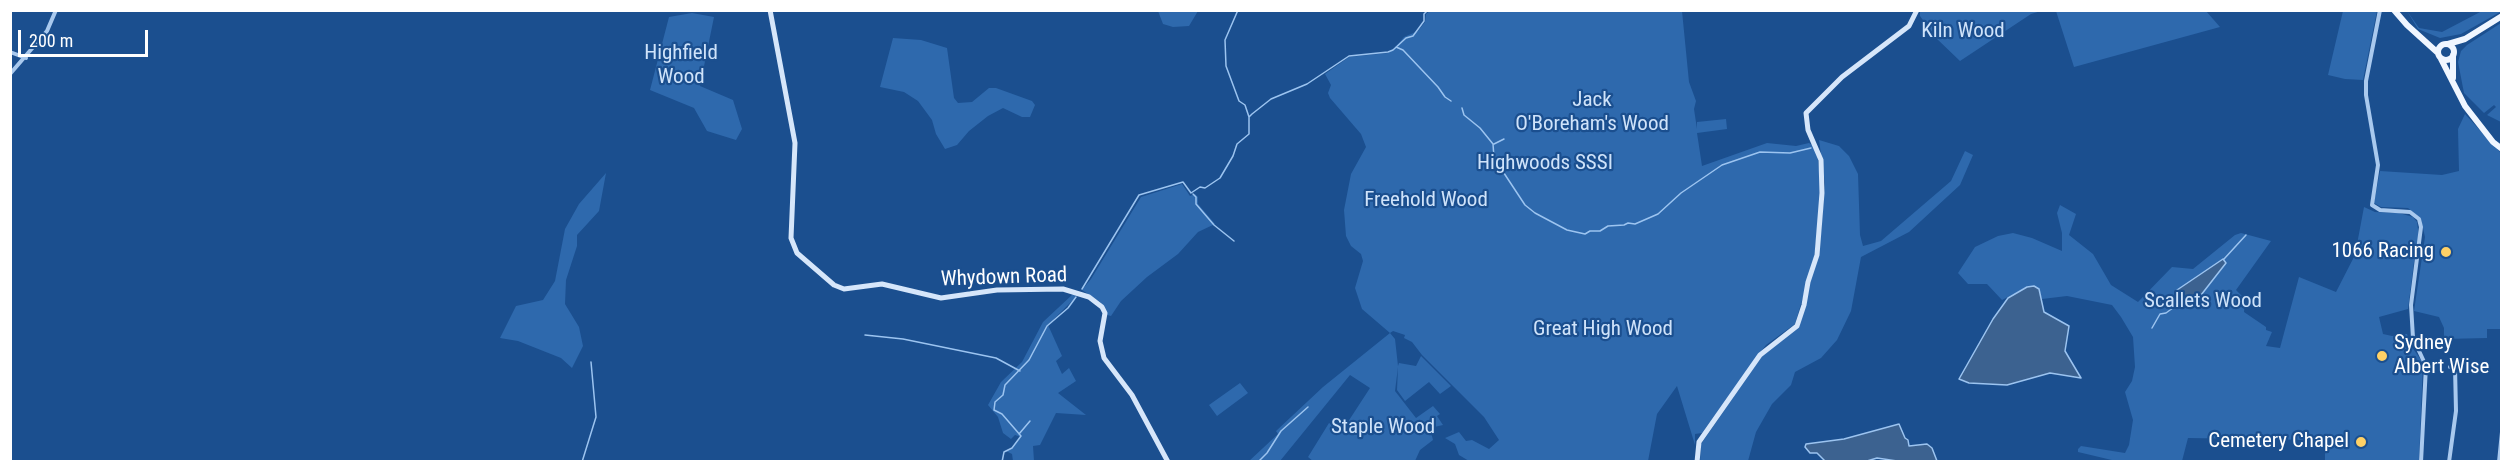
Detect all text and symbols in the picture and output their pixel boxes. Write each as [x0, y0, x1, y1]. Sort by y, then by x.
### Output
scale bar [21, 18, 152, 56]
park label: Kiln Wood [1921, 19, 2005, 45]
text: 200 m [29, 30, 73, 51]
park label: Highfield Wood [644, 41, 718, 91]
park label: Jack O'Boreham's Wood [1515, 88, 1669, 138]
park label: Highwoods SSSI [1477, 151, 1613, 177]
park label: Freehold Wood [1364, 188, 1488, 214]
place label: 1066 Racing [2331, 239, 2434, 265]
marker: 1066 Racing [2439, 245, 2453, 259]
street label: Whydown Road [940, 263, 1068, 293]
park label: Scallets Wood [2144, 289, 2262, 315]
park label: Great High Wood [1533, 317, 1673, 343]
place label: Sydney Albert Wise [2394, 331, 2489, 381]
marker: Sydney Albert Wise [2375, 349, 2389, 363]
park label: Staple Wood [1331, 415, 1435, 441]
place label: Cemetery Chapel [2208, 429, 2349, 455]
marker: Cemetery Chapel [2354, 435, 2368, 449]

